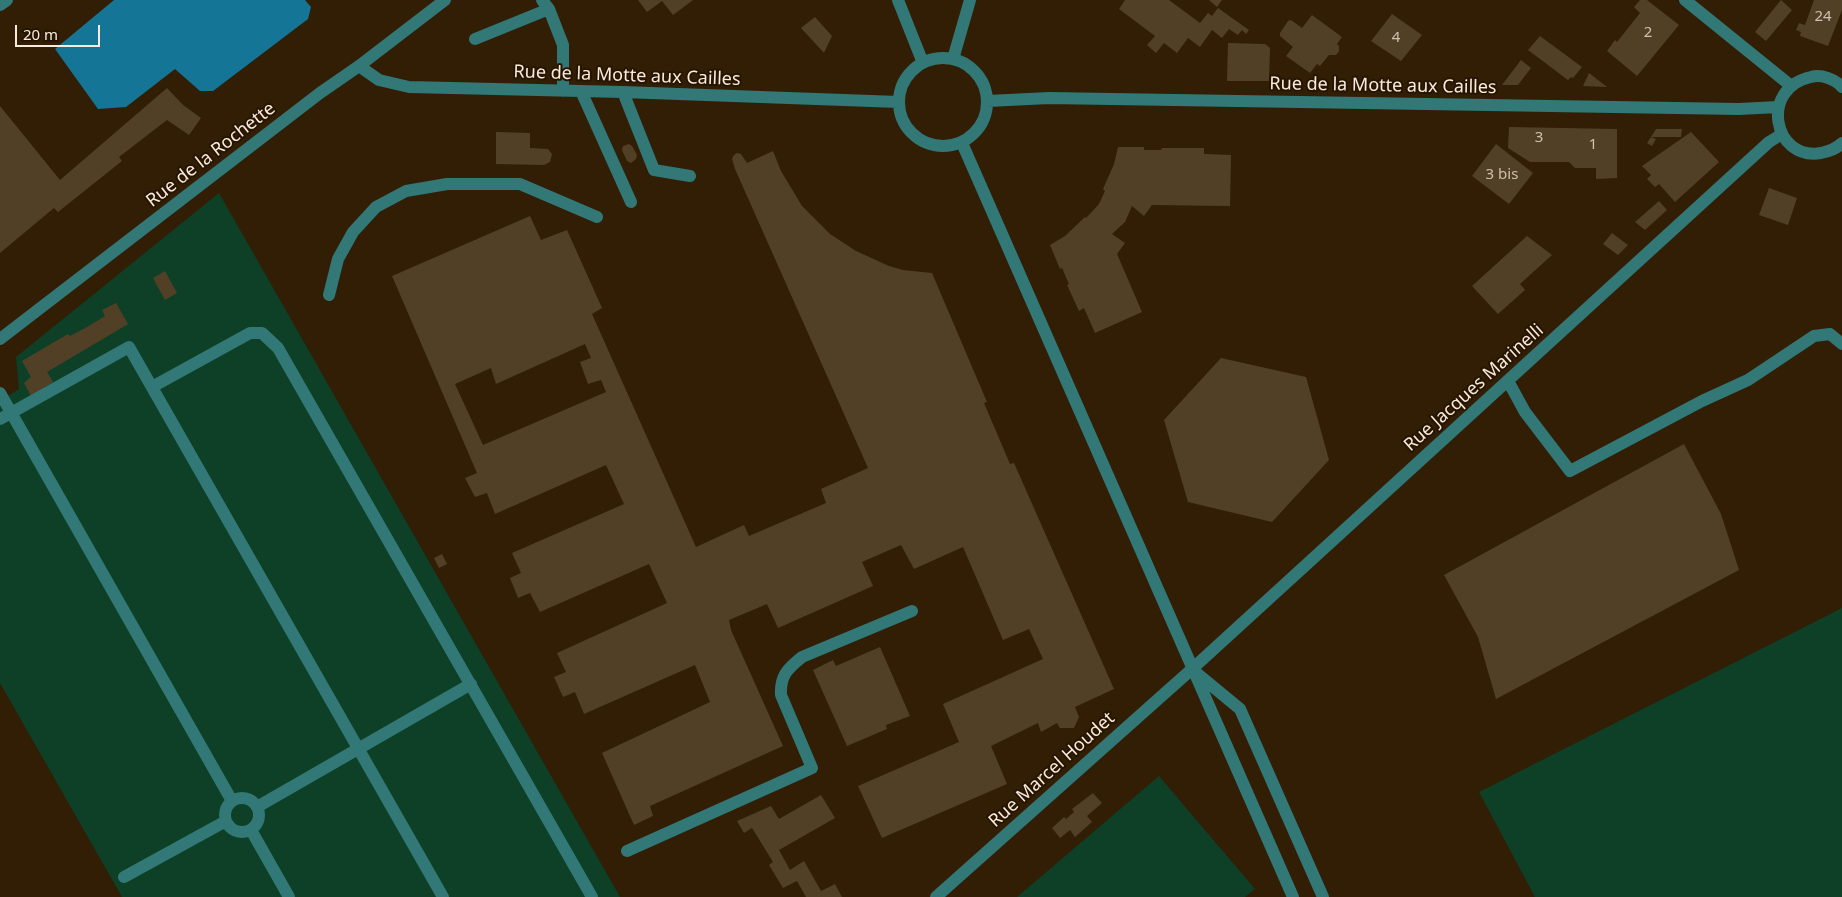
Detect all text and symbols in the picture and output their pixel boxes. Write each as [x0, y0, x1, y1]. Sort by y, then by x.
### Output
house number: 24 [1814, 8, 1832, 26]
scale bar [18, 15, 102, 47]
text: 20 m [23, 24, 58, 44]
house number: 2 [1644, 24, 1652, 42]
house number: 4 [1392, 29, 1400, 47]
street label: Rue de la Motte aux Cailles [513, 61, 741, 91]
street label: Rue de la Motte aux Cailles [1269, 73, 1497, 99]
street label: Rue de la Rochette [142, 98, 280, 212]
house number: 3 [1535, 129, 1543, 147]
house number: 1 [1589, 136, 1597, 154]
house number: 3 bis [1486, 166, 1518, 184]
street label: Rue Jacques Marinelli [1400, 320, 1548, 456]
street label: Rue Marcel Houdet [985, 708, 1119, 832]

